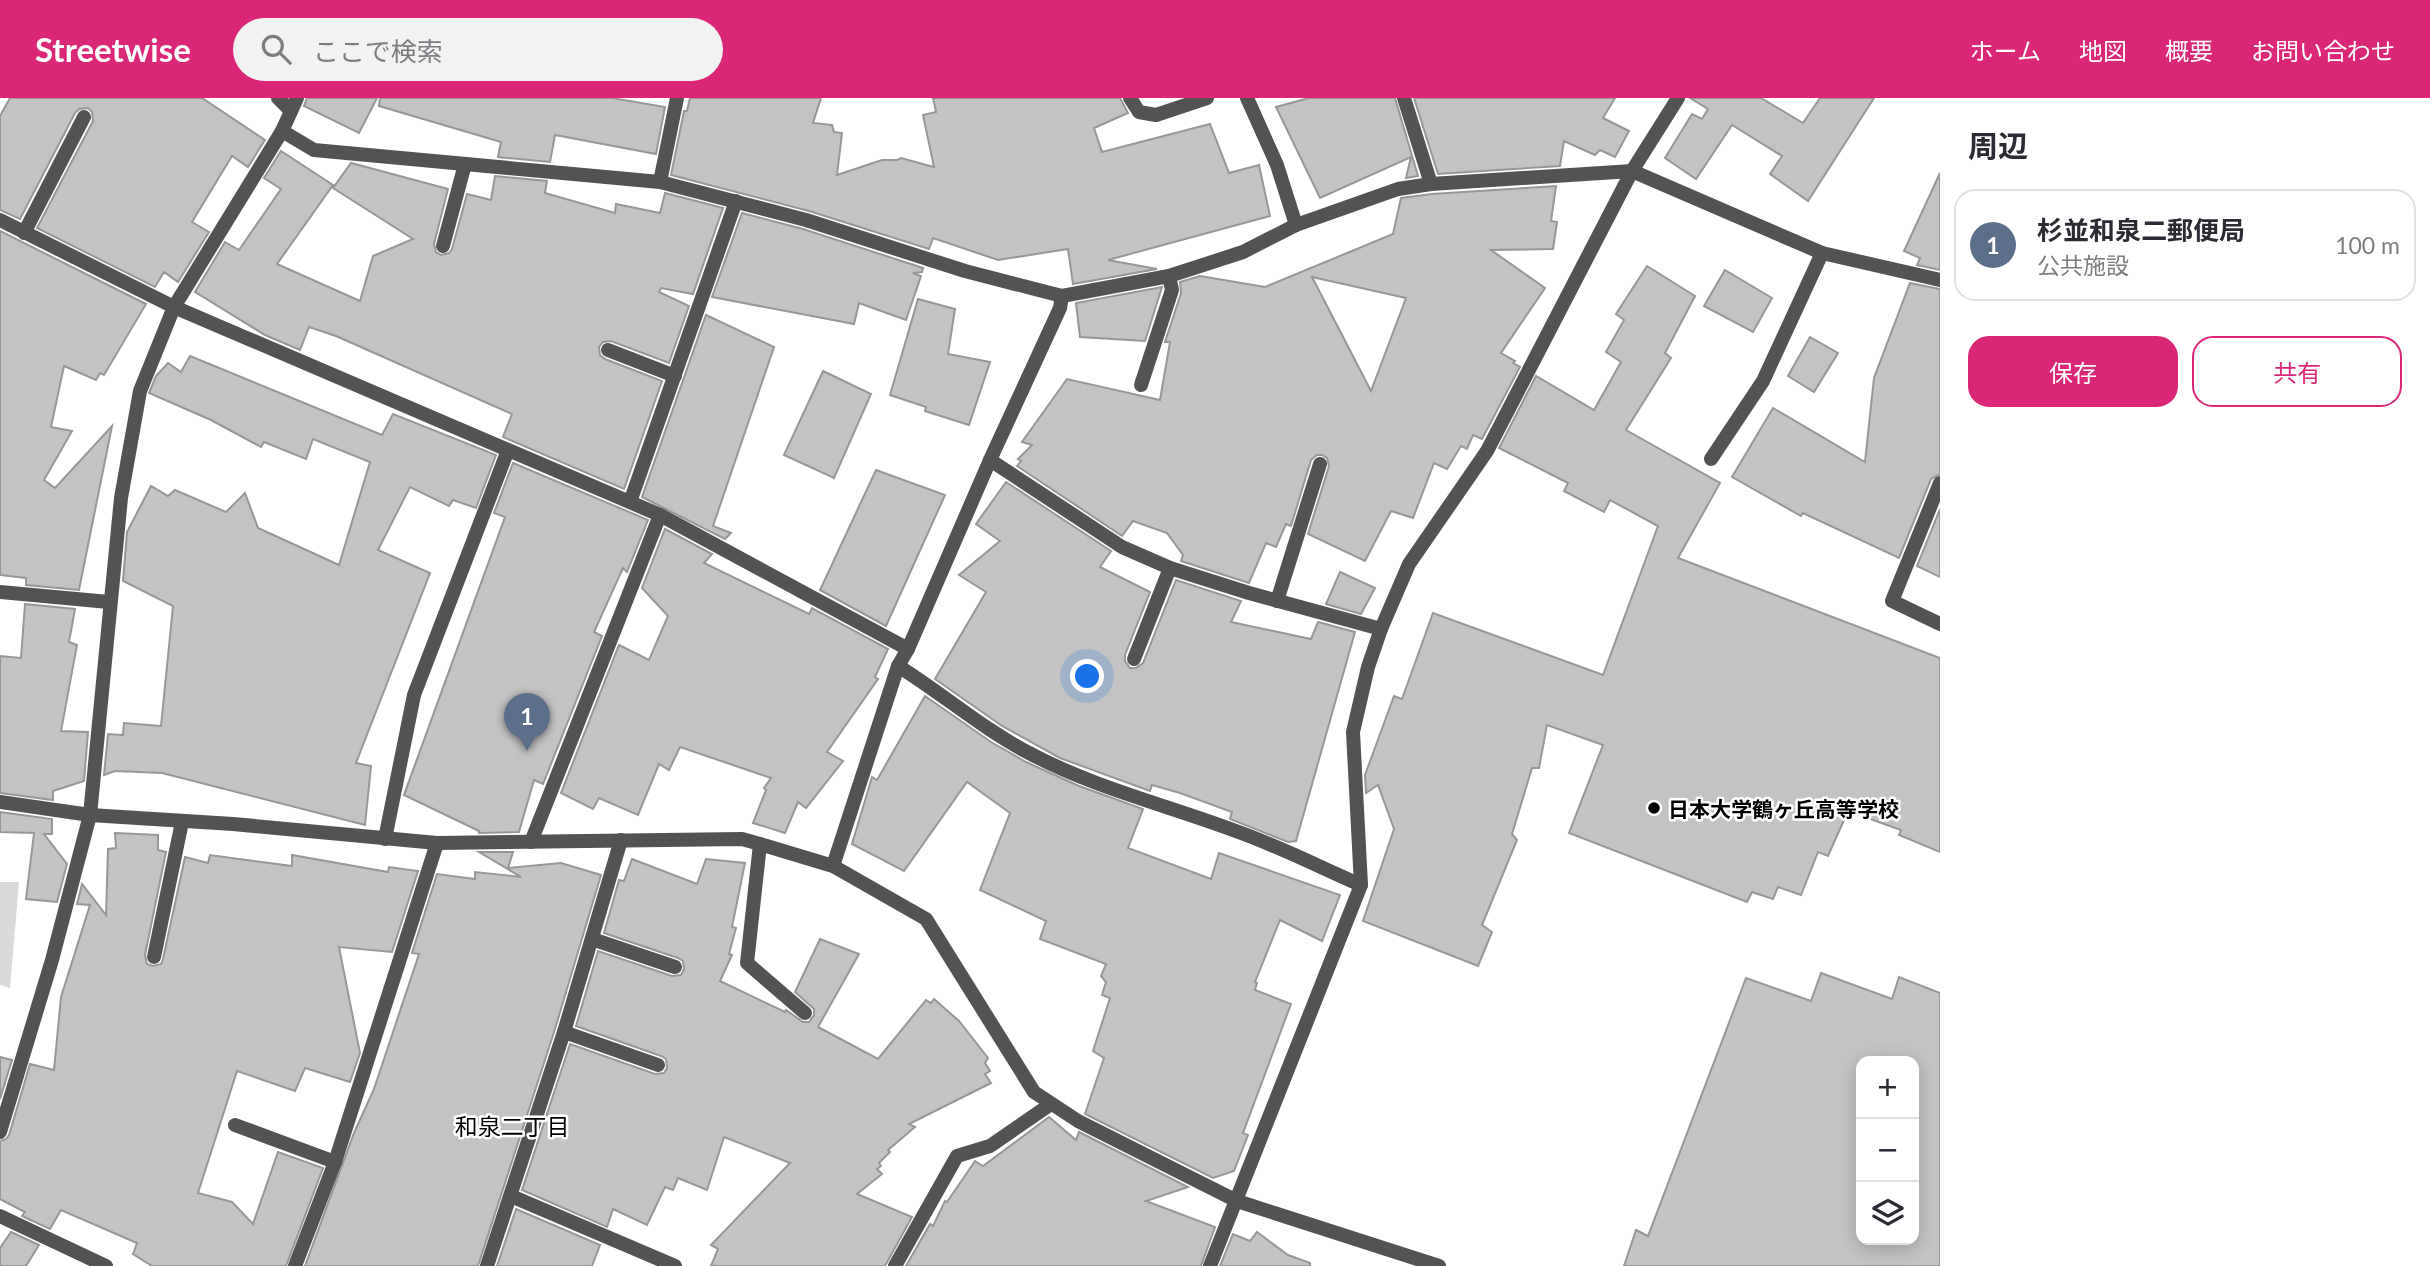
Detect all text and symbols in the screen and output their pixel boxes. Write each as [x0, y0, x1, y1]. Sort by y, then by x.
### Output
search box [233, 18, 723, 81]
text: Streetwise [35, 29, 191, 69]
icon: search [257, 30, 295, 68]
text: ここで検索 [313, 35, 443, 67]
text: ホーム [1970, 36, 2041, 65]
text: 地図 [2079, 36, 2127, 65]
text: 概要 [2165, 36, 2213, 65]
text: お問い合わせ [2251, 36, 2395, 65]
text: 周辺 [1968, 127, 2028, 163]
text: 杉並和泉二郵便局 [2037, 214, 2245, 246]
text: 1 [1986, 231, 2000, 259]
text: 100 m [2335, 231, 2400, 259]
text: 公共施設 [2037, 251, 2129, 279]
button: 保存 [1968, 336, 2178, 407]
button: 共有 [2192, 336, 2402, 407]
your location [1070, 659, 1104, 693]
pin: 1 [504, 693, 550, 751]
place label: 日本大学鶴ヶ丘高等学校 [1668, 796, 1899, 821]
marker: 日本大学鶴ヶ丘高等学校 [1646, 800, 1662, 816]
map controls [1856, 1056, 1919, 1245]
button: + [1856, 1056, 1919, 1119]
district label: 和泉二丁目 [455, 1112, 570, 1140]
button: − [1856, 1119, 1919, 1182]
button: layers [1856, 1182, 1919, 1245]

